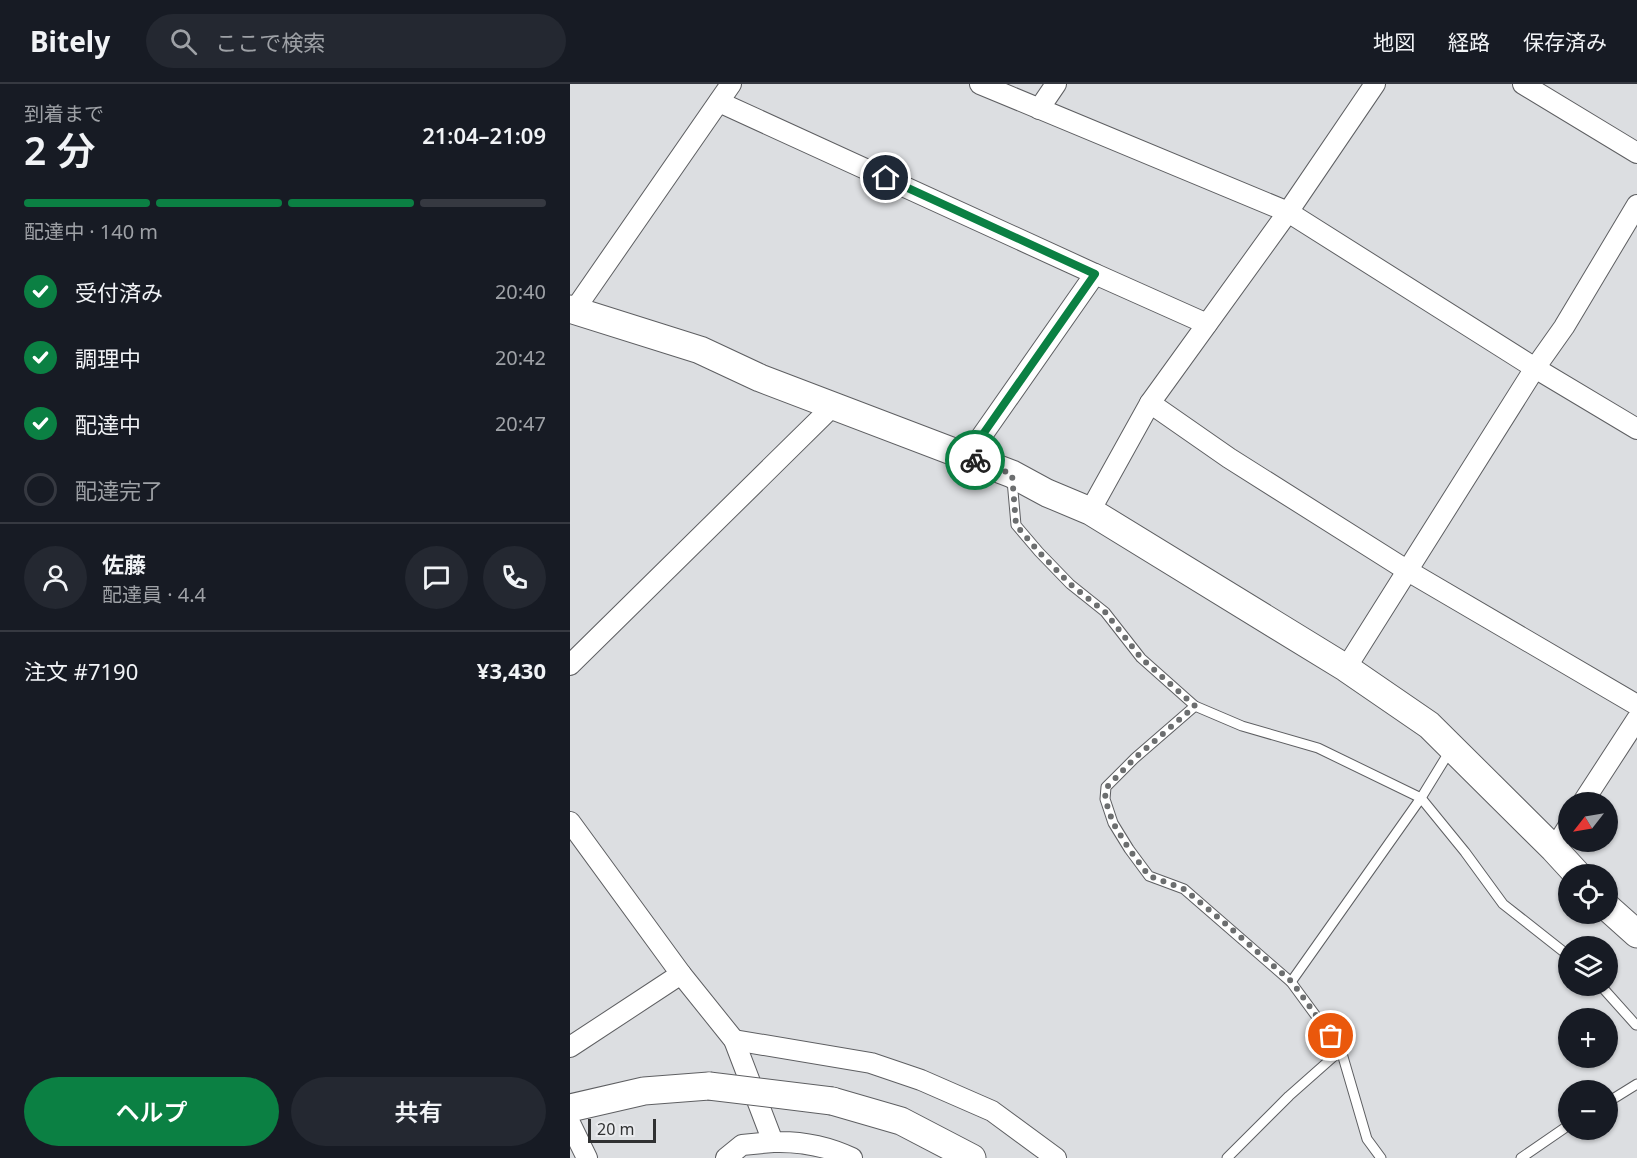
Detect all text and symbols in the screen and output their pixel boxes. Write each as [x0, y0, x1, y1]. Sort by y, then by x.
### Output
search box [146, 14, 566, 68]
text: Bitely [30, 22, 110, 60]
icon: search [167, 25, 200, 58]
text: ここで検索 [215, 27, 325, 57]
text: 地図 [1373, 28, 1415, 56]
text: 経路 [1448, 28, 1490, 56]
text: 保存済み [1523, 28, 1607, 56]
text: 到着まで [24, 100, 104, 127]
text: 21:04–21:09 [422, 120, 546, 150]
text: 2 分 [24, 123, 95, 176]
pin [860, 152, 911, 203]
icon: home [869, 161, 902, 194]
text: 配達中 · 140 m [24, 218, 158, 245]
icon: check [24, 275, 57, 308]
text: 受付済み [75, 277, 163, 307]
text: 20:40 [495, 278, 546, 305]
icon: check [24, 341, 57, 374]
text: 調理中 [75, 343, 141, 373]
text: 20:42 [495, 344, 546, 371]
icon: check [24, 407, 57, 440]
text: 配達中 [75, 409, 141, 439]
text: 20:47 [495, 410, 546, 437]
courier [945, 430, 1005, 490]
icon: bike [959, 444, 992, 477]
text: 配達完了 [75, 475, 163, 505]
button: person [24, 546, 87, 609]
button: chat [405, 546, 468, 609]
button: phone [483, 546, 546, 609]
text: 佐藤 [102, 549, 146, 579]
text: 配達員 · 4.4 [102, 581, 206, 608]
text: ¥3,430 [477, 655, 546, 685]
text: 注文 #7190 [24, 656, 138, 686]
north arrow [1558, 792, 1618, 852]
map controls [1558, 792, 1618, 1140]
button: locate [1558, 864, 1618, 924]
button: layers [1558, 936, 1618, 996]
button: + [1558, 1008, 1618, 1068]
pin [1305, 1010, 1356, 1061]
icon: bag [1314, 1019, 1347, 1052]
button: ヘルプ [24, 1077, 279, 1146]
button: 共有 [291, 1077, 546, 1146]
button: − [1558, 1080, 1618, 1140]
scale bar [588, 1116, 656, 1144]
text: 20 m [597, 1118, 634, 1140]

